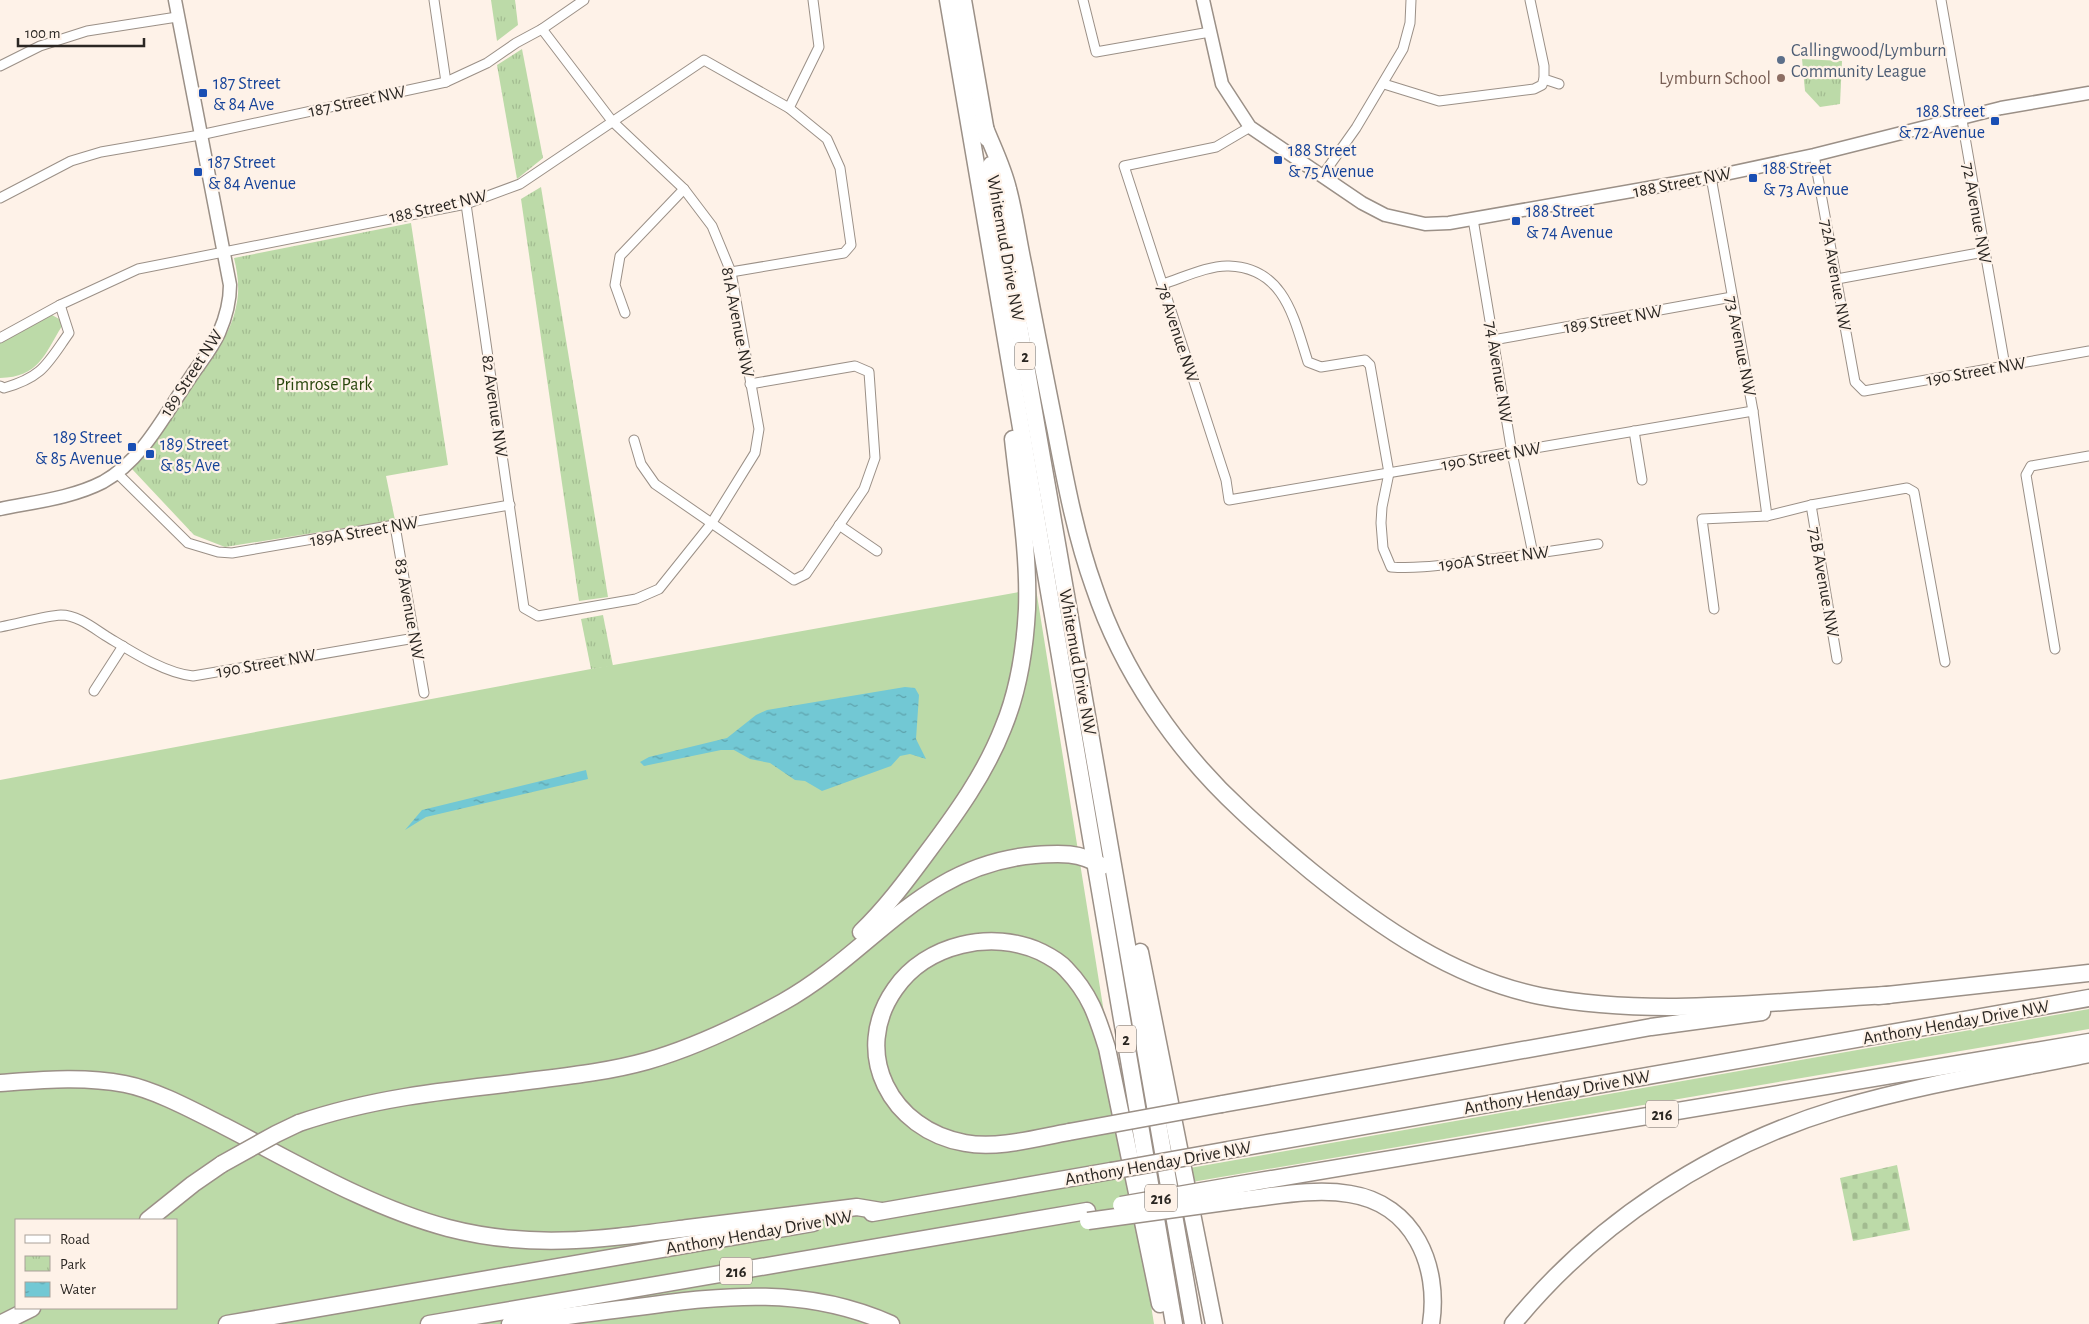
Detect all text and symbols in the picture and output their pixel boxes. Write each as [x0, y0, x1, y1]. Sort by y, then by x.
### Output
scale bar [18, 15, 144, 47]
text: 100 m [25, 26, 60, 41]
place label: Callingwood/Lymburn Community League [1791, 42, 1947, 81]
marker: Callingwood/Lymburn Community League [1775, 54, 1787, 66]
place label: Lymburn School [1659, 70, 1771, 88]
marker: Lymburn School [1775, 72, 1787, 84]
place label: 187 Street & 84 Ave [213, 75, 281, 114]
street label: 187 Street NW [307, 83, 407, 121]
marker: 187 Street & 84 Ave [197, 87, 209, 99]
place label: 188 Street & 72 Avenue [1898, 103, 1985, 142]
marker: 188 Street & 72 Avenue [1989, 115, 2001, 127]
place label: 188 Street & 75 Avenue [1288, 142, 1374, 181]
place label: 187 Street & 84 Avenue [208, 154, 296, 193]
marker: 188 Street & 75 Avenue [1272, 154, 1284, 166]
place label: 188 Street & 73 Avenue [1763, 160, 1849, 199]
street label: 72 Avenue NW [1958, 161, 1994, 265]
street label: 188 Street NW [1632, 165, 1733, 201]
marker: 187 Street & 84 Avenue [192, 166, 204, 178]
marker: 188 Street & 73 Avenue [1747, 172, 1759, 184]
street label: Whitemud Drive NW [983, 174, 1027, 322]
street label: 188 Street NW [388, 187, 489, 227]
place label: 188 Street & 74 Avenue [1526, 203, 1613, 242]
marker: 188 Street & 74 Avenue [1510, 215, 1522, 227]
street label: 72A Avenue NW [1816, 218, 1854, 332]
street label: 81A Avenue NW [718, 266, 757, 379]
street label: 78 Avenue NW [1153, 282, 1201, 385]
street label: 73 Avenue NW [1722, 295, 1759, 398]
street label: 189 Street NW [1563, 302, 1664, 337]
street label: 74 Avenue NW [1481, 320, 1515, 424]
street label: 189 Street NW [157, 327, 226, 420]
road number: 2 [1015, 342, 1035, 370]
street label: 82 Avenue NW [478, 354, 510, 458]
street label: 190 Street NW [1925, 354, 2027, 390]
park label: Primrose Park [275, 376, 373, 394]
place label: 189 Street & 85 Avenue [35, 429, 122, 468]
place label: 189 Street & 85 Ave [160, 436, 229, 475]
street label: 190 Street NW [1440, 439, 1542, 475]
marker: 189 Street & 85 Avenue [126, 441, 138, 453]
marker: 189 Street & 85 Ave [144, 448, 156, 460]
street label: 189A Street NW [308, 514, 420, 550]
street label: 72B Avenue NW [1804, 526, 1842, 639]
street label: 190A Street NW [1438, 543, 1550, 575]
street label: 83 Avenue NW [391, 557, 427, 661]
street label: Whitemud Drive NW [1055, 588, 1099, 736]
street label: 190 Street NW [215, 646, 317, 682]
street label: Anthony Henday Drive NW [1862, 998, 2051, 1048]
road number: 2 [1116, 1026, 1136, 1052]
street label: Anthony Henday Drive NW [1463, 1068, 1652, 1118]
road number: 216 [1646, 1100, 1678, 1128]
street label: Anthony Henday Drive NW [1064, 1139, 1253, 1189]
road number: 216 [1145, 1184, 1177, 1212]
street label: Anthony Henday Drive NW [665, 1208, 854, 1258]
legend [15, 1219, 178, 1309]
text: Road [60, 1232, 90, 1247]
text: Park [60, 1257, 86, 1272]
road number: 216 [720, 1258, 752, 1284]
text: Water [60, 1282, 96, 1297]

